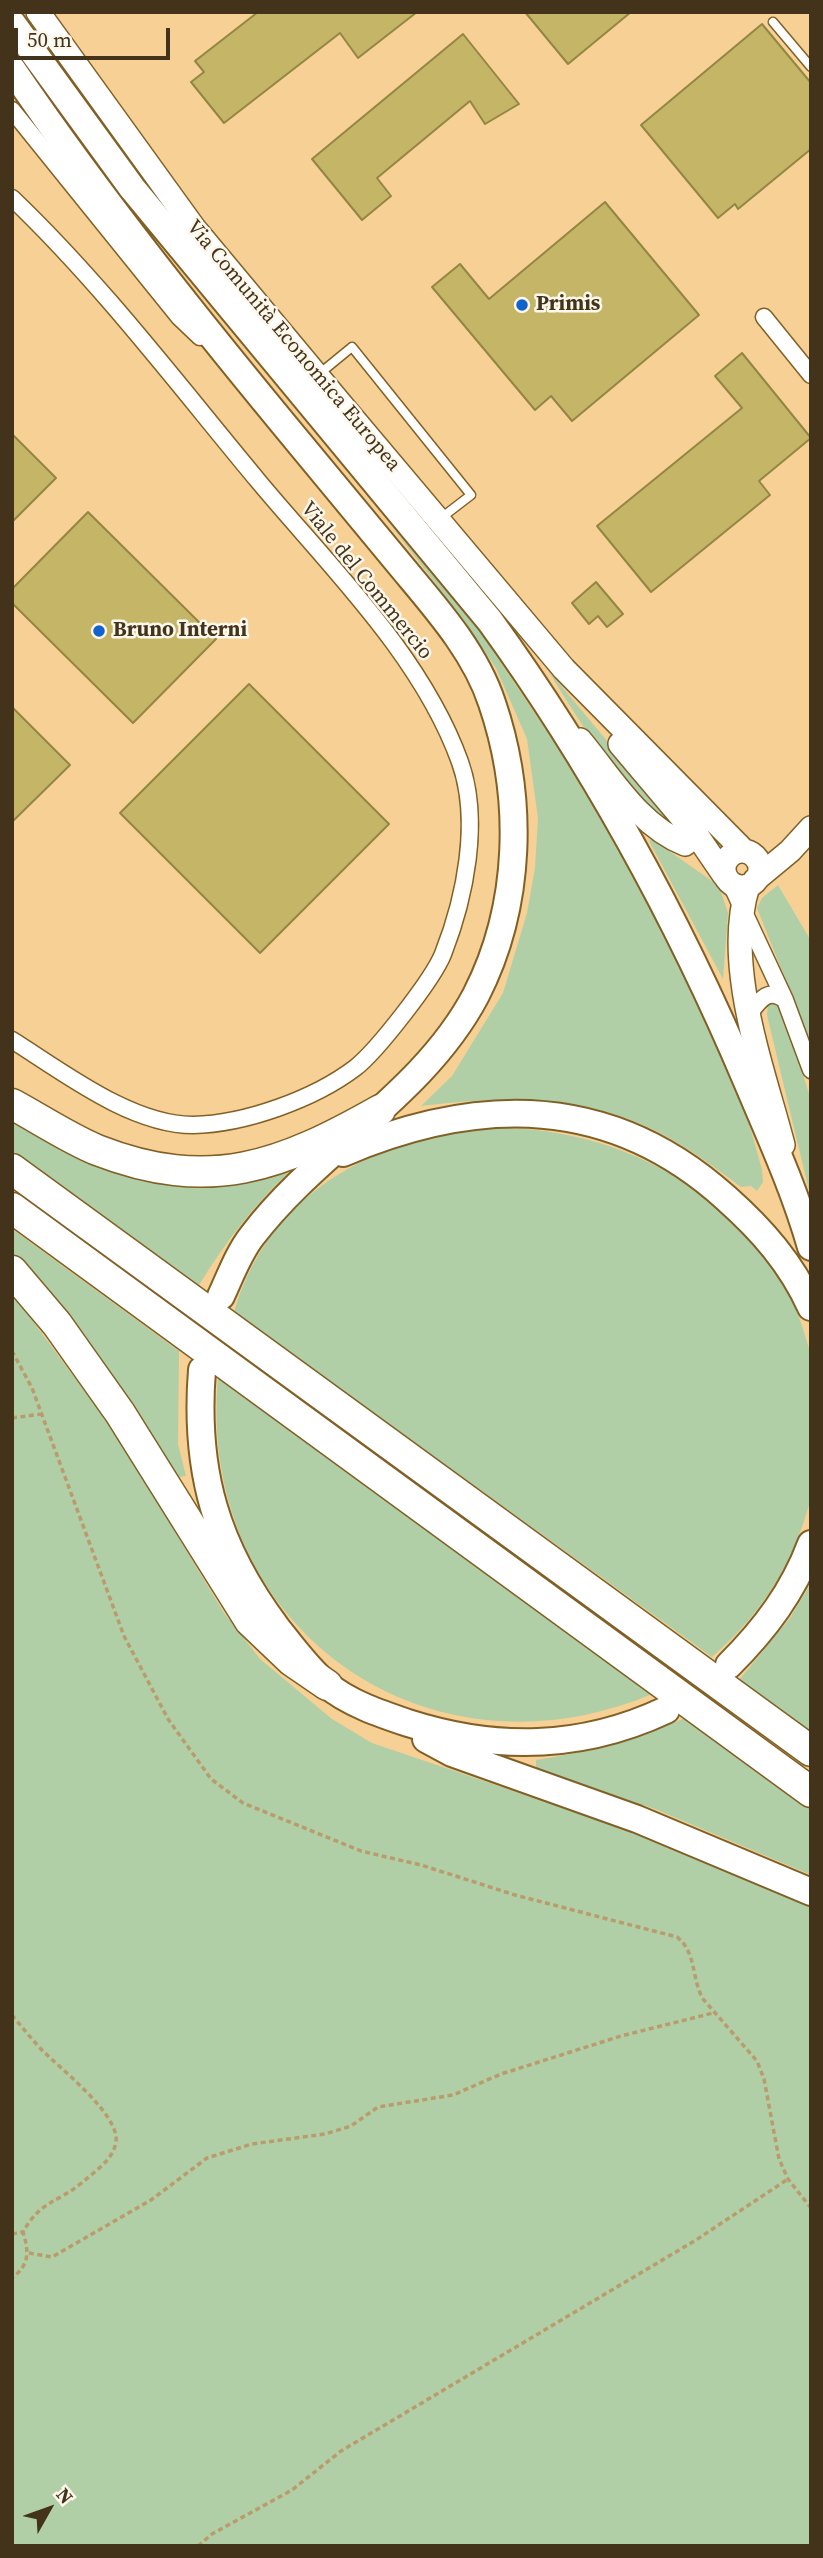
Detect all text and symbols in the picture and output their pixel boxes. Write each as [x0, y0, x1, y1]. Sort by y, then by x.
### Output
scale bar [18, 14, 173, 58]
text: 50 m [27, 25, 72, 54]
street label: Via Comunità Economica Europea [180, 215, 406, 477]
place label: Primis [536, 292, 600, 318]
marker: Primis [514, 297, 530, 313]
street label: Viale del Commercio [295, 497, 437, 665]
place label: Bruno Interni [113, 618, 247, 644]
marker: Bruno Interni [91, 623, 107, 639]
north arrow [14, 2474, 84, 2544]
text: N [51, 2482, 79, 2509]

